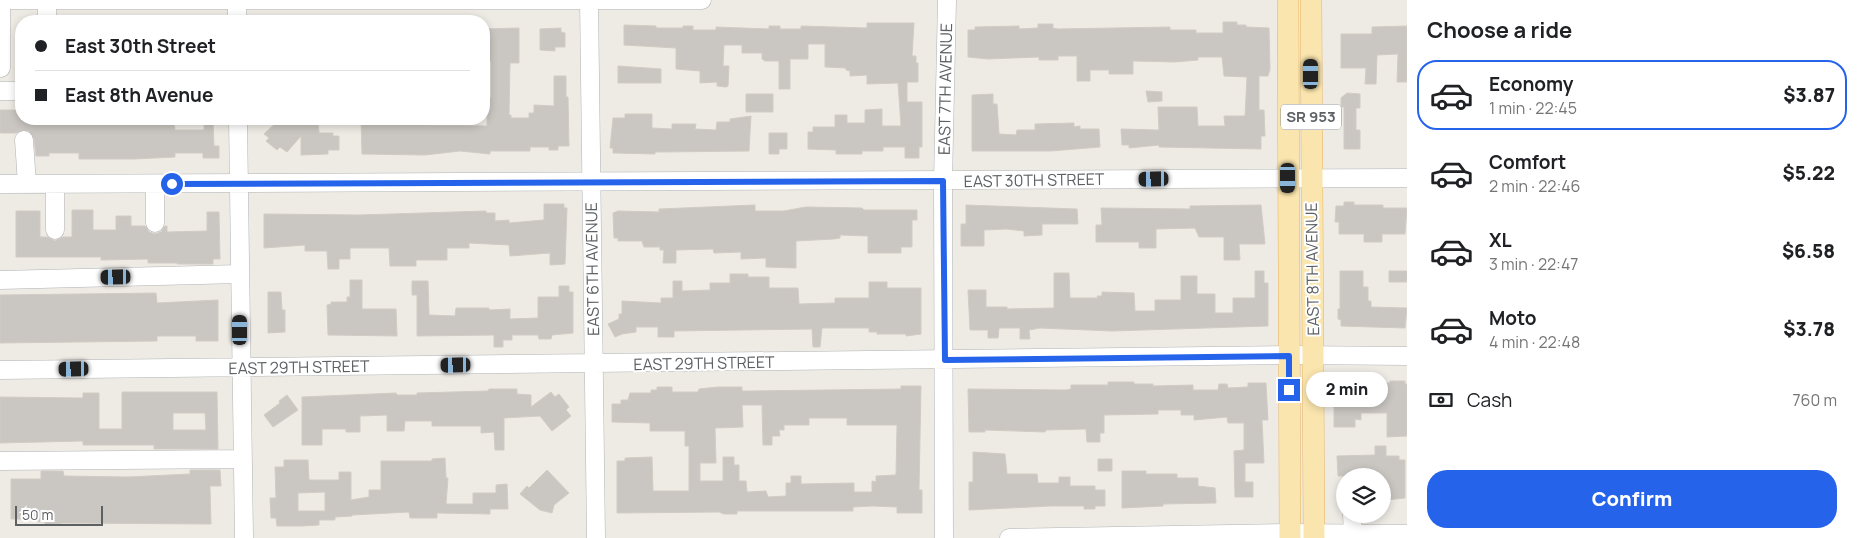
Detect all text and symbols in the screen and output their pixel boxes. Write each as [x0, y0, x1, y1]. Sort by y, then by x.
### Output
text: Choose a ride [1427, 15, 1572, 45]
street label: EAST 7TH AVENUE [933, 23, 957, 155]
text: East 30th Street [65, 33, 216, 59]
car [1303, 59, 1318, 89]
text: Economy [1489, 71, 1573, 97]
icon: car [1429, 73, 1474, 118]
text: East 8th Avenue [65, 82, 213, 108]
text: $3.87 [1783, 82, 1835, 108]
text: 1 min · 22:45 [1489, 97, 1577, 119]
road number: SR 953 [1281, 104, 1341, 130]
text: Comfort [1489, 149, 1566, 175]
icon: car [1429, 151, 1474, 196]
text: $5.22 [1783, 160, 1835, 186]
car [1280, 163, 1295, 193]
street label: EAST 30TH STREET [963, 168, 1105, 192]
car [1138, 171, 1169, 187]
route start [161, 173, 183, 195]
text: 2 min · 22:46 [1489, 175, 1581, 197]
street label: EAST 6TH AVENUE [580, 202, 604, 336]
street label: EAST 8TH AVENUE [1300, 202, 1324, 336]
text: XL [1489, 227, 1512, 253]
icon: car [1429, 229, 1474, 274]
text: $6.58 [1782, 238, 1835, 264]
text: 3 min · 22:47 [1489, 253, 1578, 275]
car [100, 269, 131, 285]
text: Moto [1489, 305, 1536, 331]
icon: car [1429, 307, 1474, 352]
car [232, 315, 247, 345]
text: $3.78 [1783, 316, 1835, 342]
text: 4 min · 22:48 [1489, 331, 1580, 353]
street label: EAST 29TH STREET [633, 351, 775, 375]
street label: EAST 29TH STREET [228, 355, 370, 379]
car [440, 357, 471, 373]
car [58, 361, 89, 377]
callout: 2 min [1306, 372, 1389, 408]
text: 2 min [1326, 378, 1368, 400]
route end [1278, 379, 1300, 401]
icon: cash [1427, 386, 1455, 414]
text: Cash [1467, 387, 1512, 413]
text: 760 m [1793, 389, 1837, 411]
map controls [1336, 468, 1391, 523]
button: layers [1336, 468, 1391, 523]
button: Confirm [1427, 470, 1837, 528]
scale bar [15, 503, 102, 526]
text: 50 m [22, 505, 53, 524]

